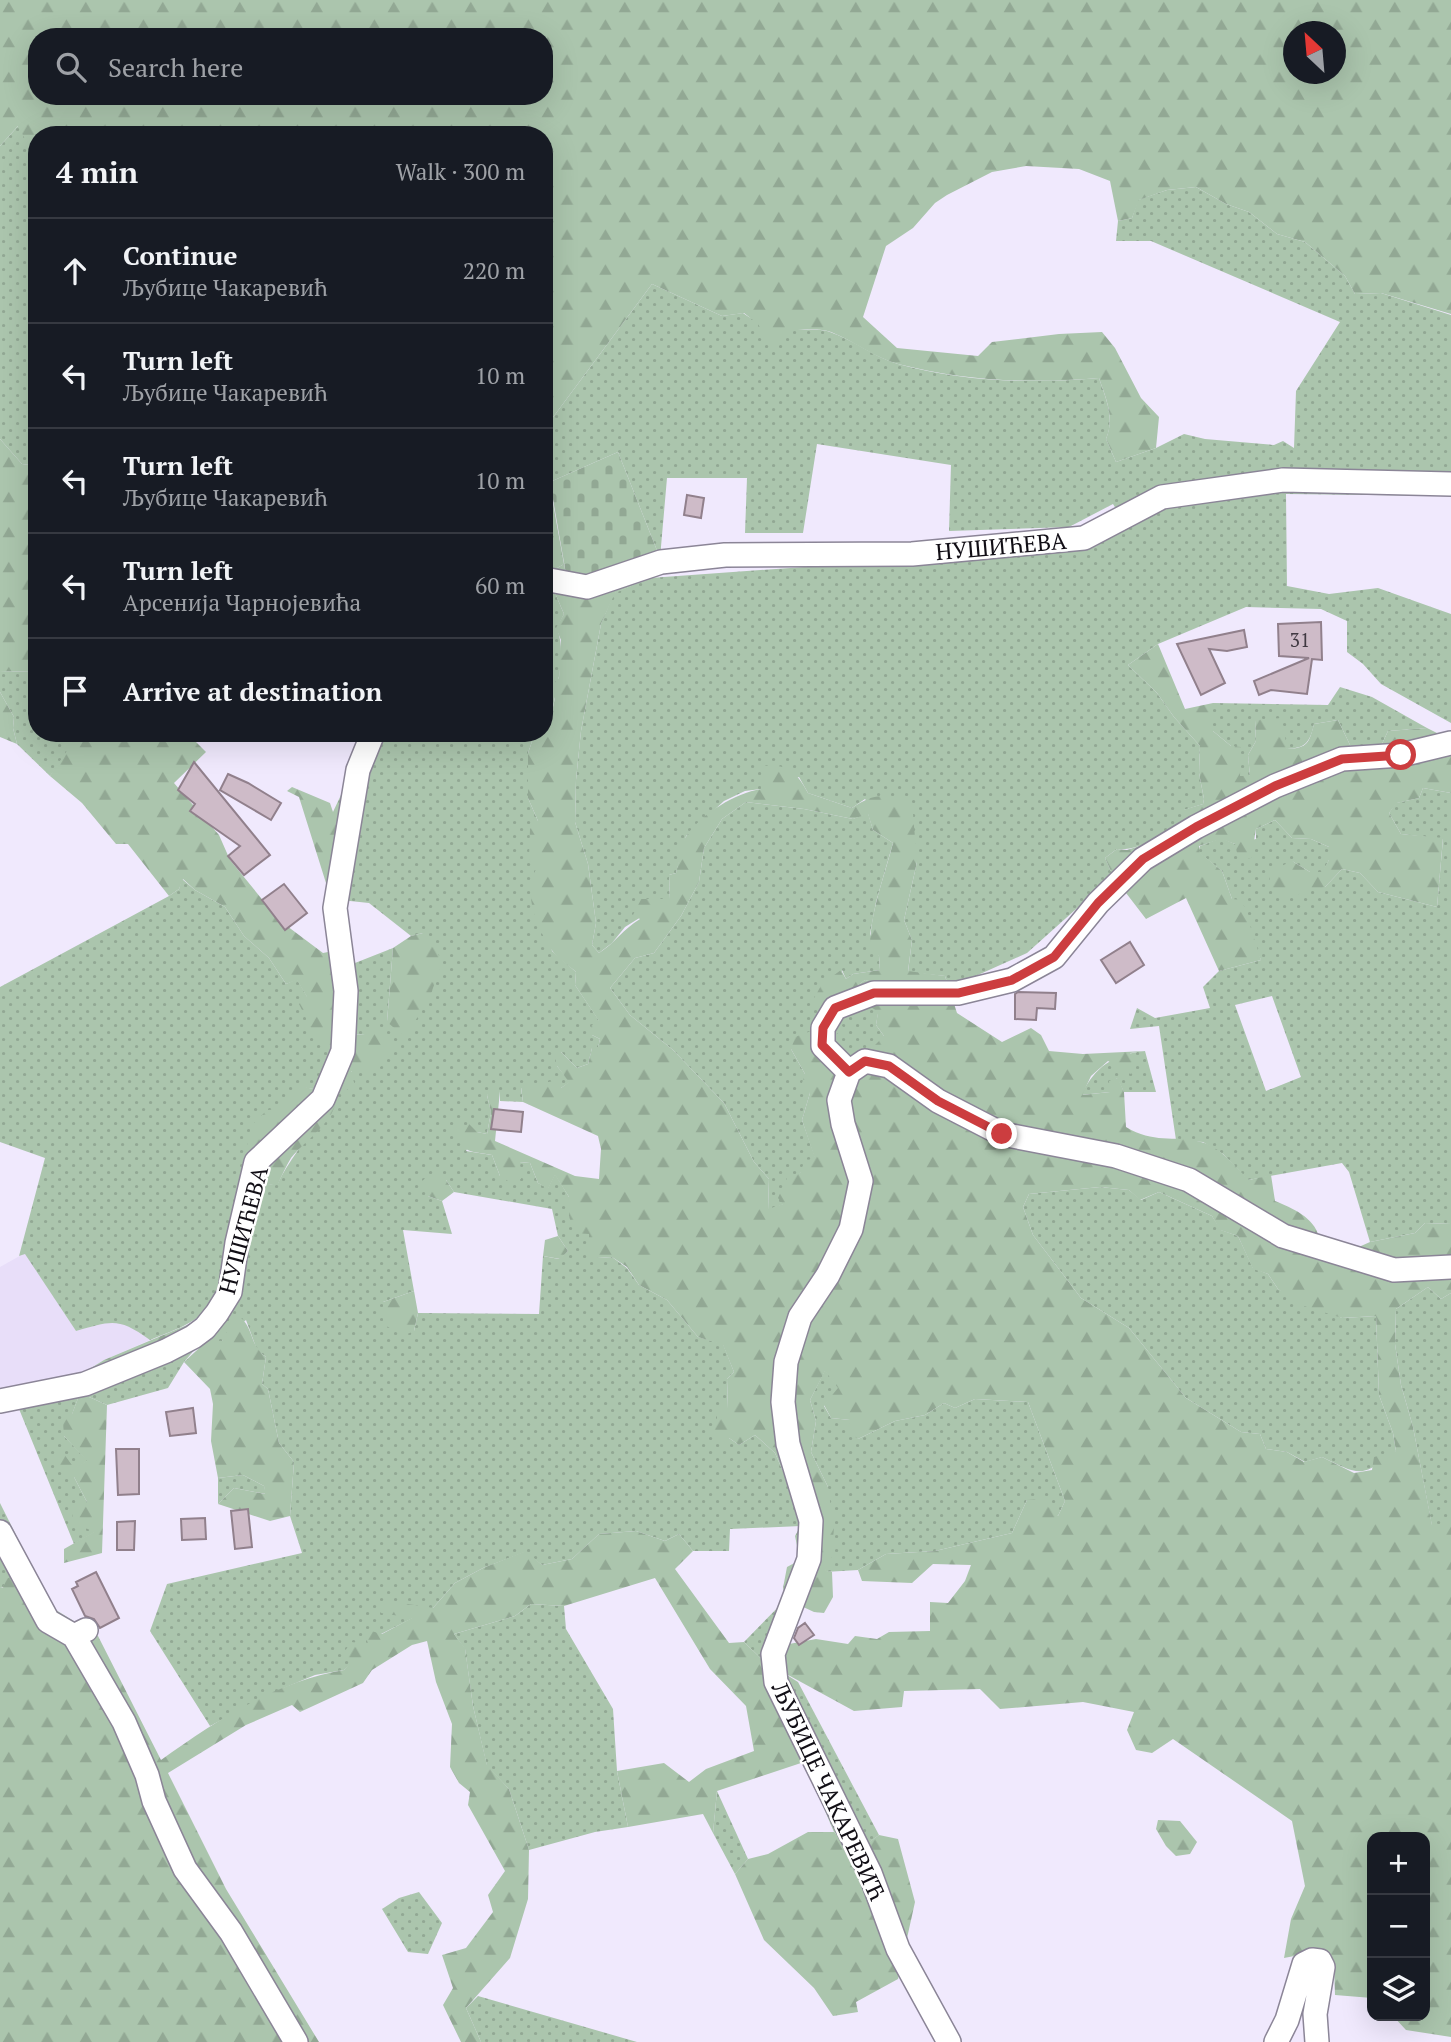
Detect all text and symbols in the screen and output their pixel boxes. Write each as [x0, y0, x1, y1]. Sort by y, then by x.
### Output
north arrow [1283, 21, 1346, 84]
search box [28, 28, 553, 105]
icon: search [52, 48, 90, 86]
text: Search here [108, 50, 243, 84]
text: 4 min [56, 152, 138, 192]
text: Walk · 300 m [396, 156, 525, 187]
text: Continue [123, 238, 237, 272]
icon: ahead [56, 252, 94, 290]
text: 220 m [463, 255, 525, 286]
text: Љубице Чакаревић [123, 272, 328, 303]
text: Turn left [123, 343, 233, 377]
icon: left [56, 357, 94, 395]
text: 10 m [475, 360, 525, 391]
text: Љубице Чакаревић [123, 377, 328, 408]
text: Turn left [123, 448, 233, 482]
icon: left [56, 462, 94, 500]
text: 10 m [475, 465, 525, 496]
text: Љубице Чакаревић [123, 482, 328, 513]
street label: НУШИЋЕВА [934, 525, 1068, 567]
text: Turn left [123, 553, 233, 587]
icon: left [56, 567, 94, 605]
text: 60 m [475, 570, 525, 601]
text: Арсенија Чарнојевића [123, 587, 361, 618]
house number: 31 [1290, 627, 1310, 652]
icon: arrive [56, 672, 94, 710]
text: Arrive at destination [123, 674, 382, 708]
route start [1385, 739, 1416, 770]
route end [986, 1118, 1017, 1149]
street label: НУШИЋЕВА [211, 1162, 275, 1297]
street label: ЉУБИЦЕ ЧАКАРЕВИЋ [764, 1676, 893, 1905]
map controls [1367, 1832, 1430, 2021]
button: + [1367, 1832, 1430, 1895]
button: − [1367, 1895, 1430, 1958]
button: layers [1367, 1958, 1430, 2021]

